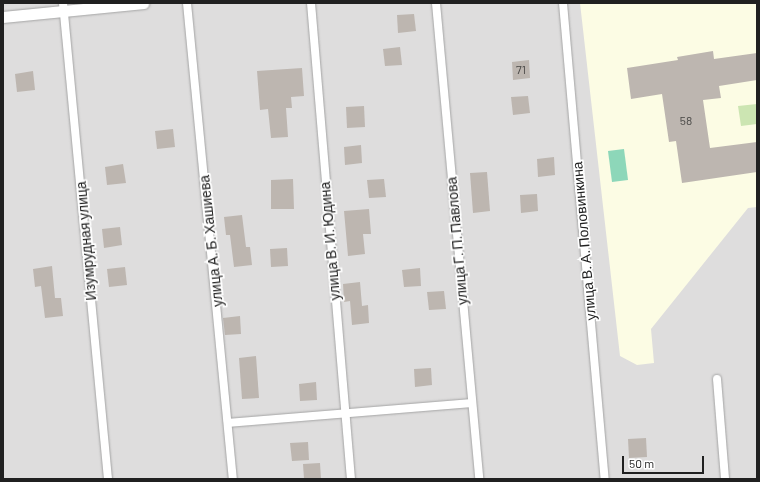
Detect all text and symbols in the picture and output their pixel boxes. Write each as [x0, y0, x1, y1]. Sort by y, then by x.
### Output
house number: 71 [516, 63, 526, 77]
house number: 58 [680, 114, 692, 128]
street label: улица В. А. Половинкина [569, 161, 599, 321]
street label: улица А. Б. Хашиева [196, 174, 226, 308]
street label: улица Г. П. Павлова [443, 176, 471, 306]
street label: Изумрудная улица [72, 181, 100, 301]
street label: улица В. И. Юдина [316, 181, 344, 301]
scale bar [624, 448, 706, 474]
text: 50 m [629, 456, 654, 470]

